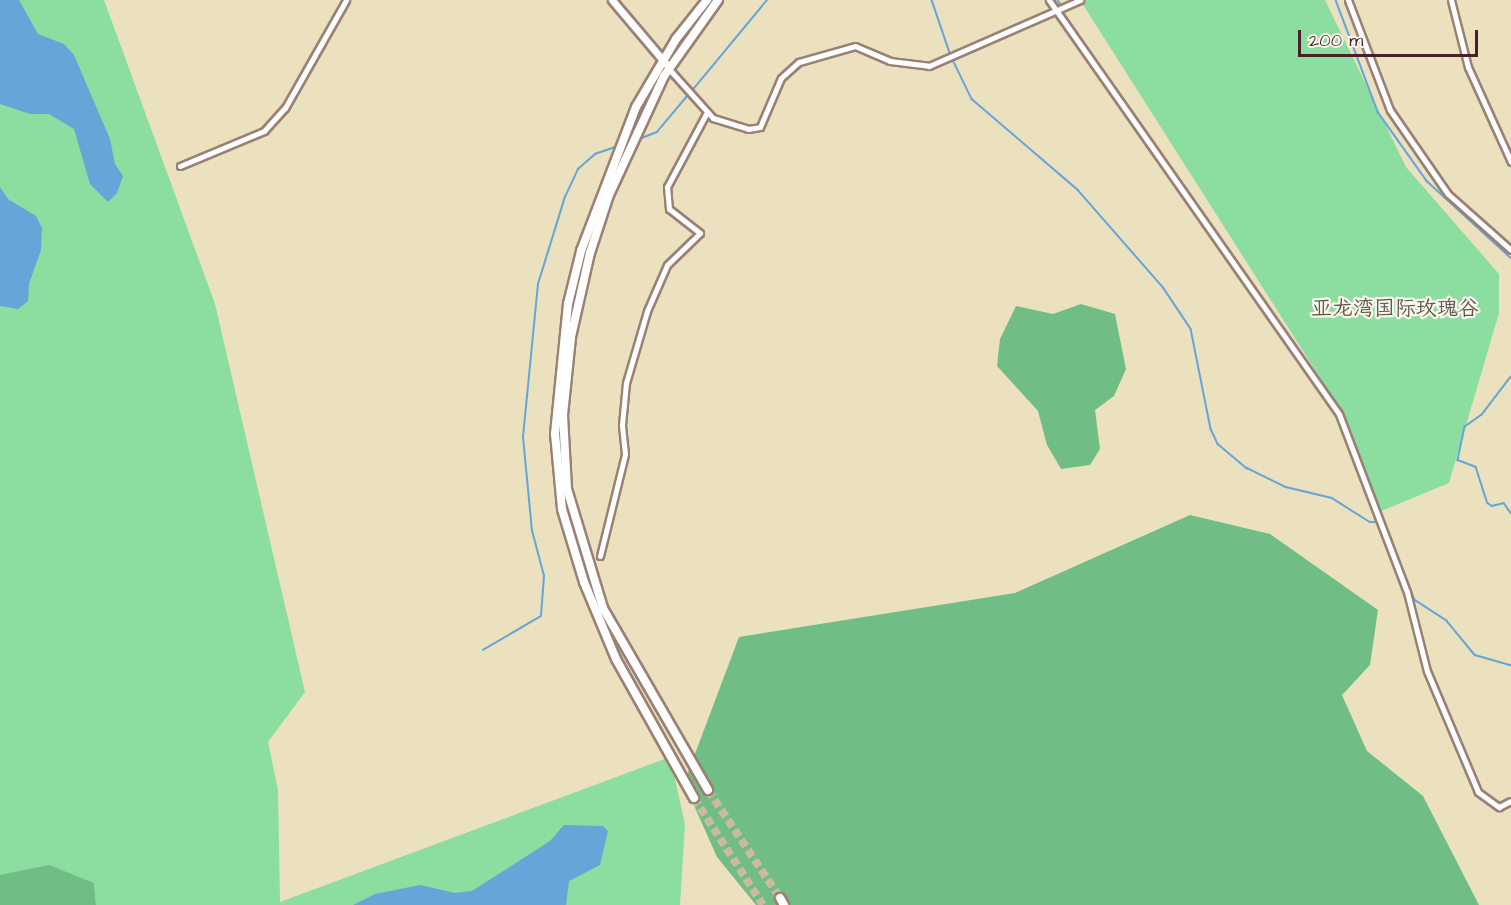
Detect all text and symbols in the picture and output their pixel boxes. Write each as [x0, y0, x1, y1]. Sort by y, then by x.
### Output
scale bar [1301, 18, 1481, 56]
text: 200 m [1309, 28, 1363, 53]
park label: 亚龙湾国际玫瑰谷 [1311, 296, 1479, 322]

